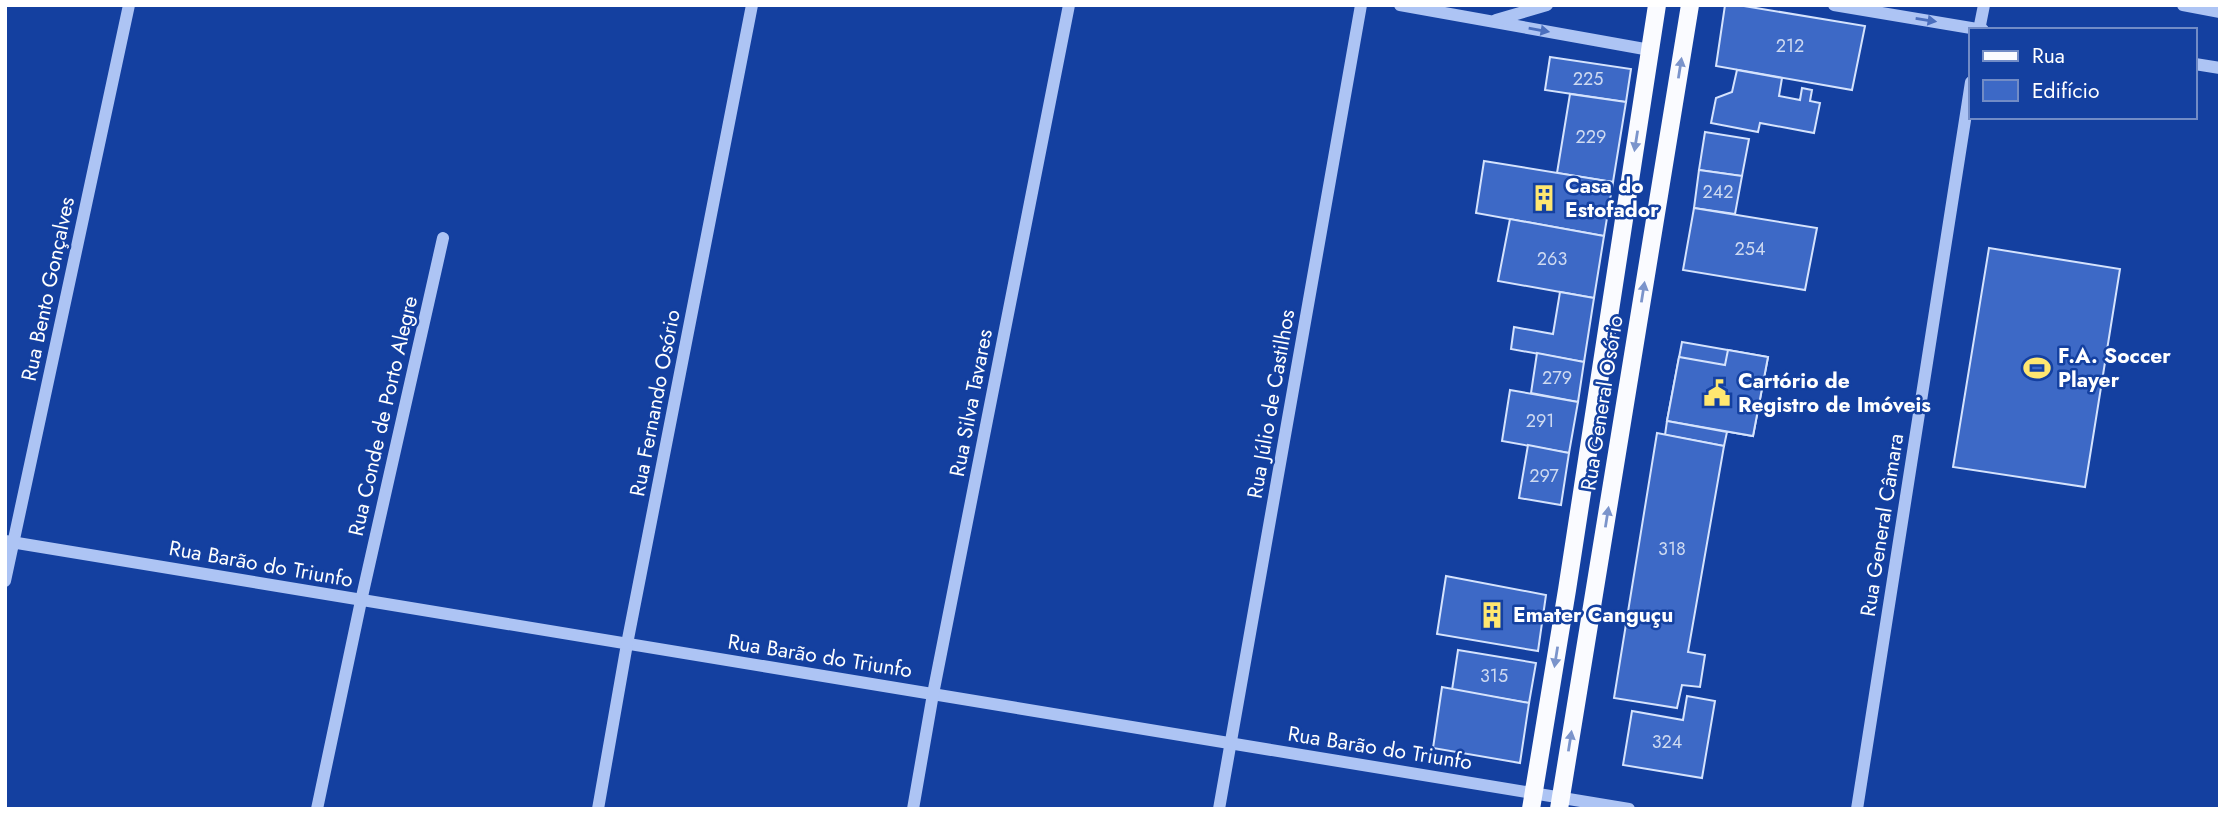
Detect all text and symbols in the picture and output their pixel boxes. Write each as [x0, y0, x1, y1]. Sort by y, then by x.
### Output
one-way arrow [1915, 15, 1937, 26]
one-way arrow [1529, 25, 1551, 36]
legend [1969, 28, 2197, 119]
house number: 212 [1776, 33, 1804, 59]
text: Rua [2032, 41, 2065, 71]
one-way arrow [1675, 57, 1686, 79]
house number: 225 [1573, 66, 1603, 92]
text: Edifício [2032, 76, 2099, 106]
house number: 229 [1576, 124, 1606, 150]
one-way arrow [1630, 130, 1641, 152]
place label: Casa do Estofador [1565, 171, 1659, 225]
house number: 242 [1703, 179, 1733, 205]
building icon: Casa do Estofador [1529, 183, 1559, 213]
street label: Rua Bento Gonçalves [14, 194, 82, 384]
house number: 254 [1735, 236, 1765, 262]
house number: 263 [1537, 246, 1567, 272]
one-way arrow [1638, 281, 1649, 303]
street label: Rua Conde de Porto Alegre [341, 293, 425, 539]
street label: Rua Fernando Osório [622, 307, 688, 499]
street label: Rua Júlio de Castilhos [1240, 307, 1302, 501]
street label: Rua General Osório [1573, 313, 1631, 493]
street label: Rua Silva Tavares [942, 327, 1000, 479]
place label: F.A. Soccer Player [2058, 341, 2171, 395]
sports icon: F.A. Soccer Player [2022, 353, 2052, 383]
house number: 279 [1542, 365, 1572, 391]
place label: Cartório de Registro de Imóveis [1738, 366, 1931, 420]
public building icon: Cartório de Registro de Imóveis [1702, 378, 1732, 408]
house number: 291 [1526, 408, 1554, 434]
street label: Rua General Câmara [1853, 431, 1911, 619]
house number: 297 [1529, 463, 1559, 489]
one-way arrow [1602, 506, 1613, 528]
street label: Rua Barão do Triunfo [167, 533, 355, 595]
house number: 318 [1658, 536, 1686, 562]
building icon: Emater Canguçu [1477, 600, 1507, 630]
place label: Emater Canguçu [1513, 600, 1673, 630]
street label: Rua Barão do Triunfo [726, 627, 914, 685]
one-way arrow [1550, 646, 1561, 668]
house number: 315 [1480, 663, 1508, 689]
street label: Rua Barão do Triunfo [1286, 719, 1474, 777]
house number: 324 [1652, 729, 1682, 755]
one-way arrow [1565, 730, 1576, 752]

